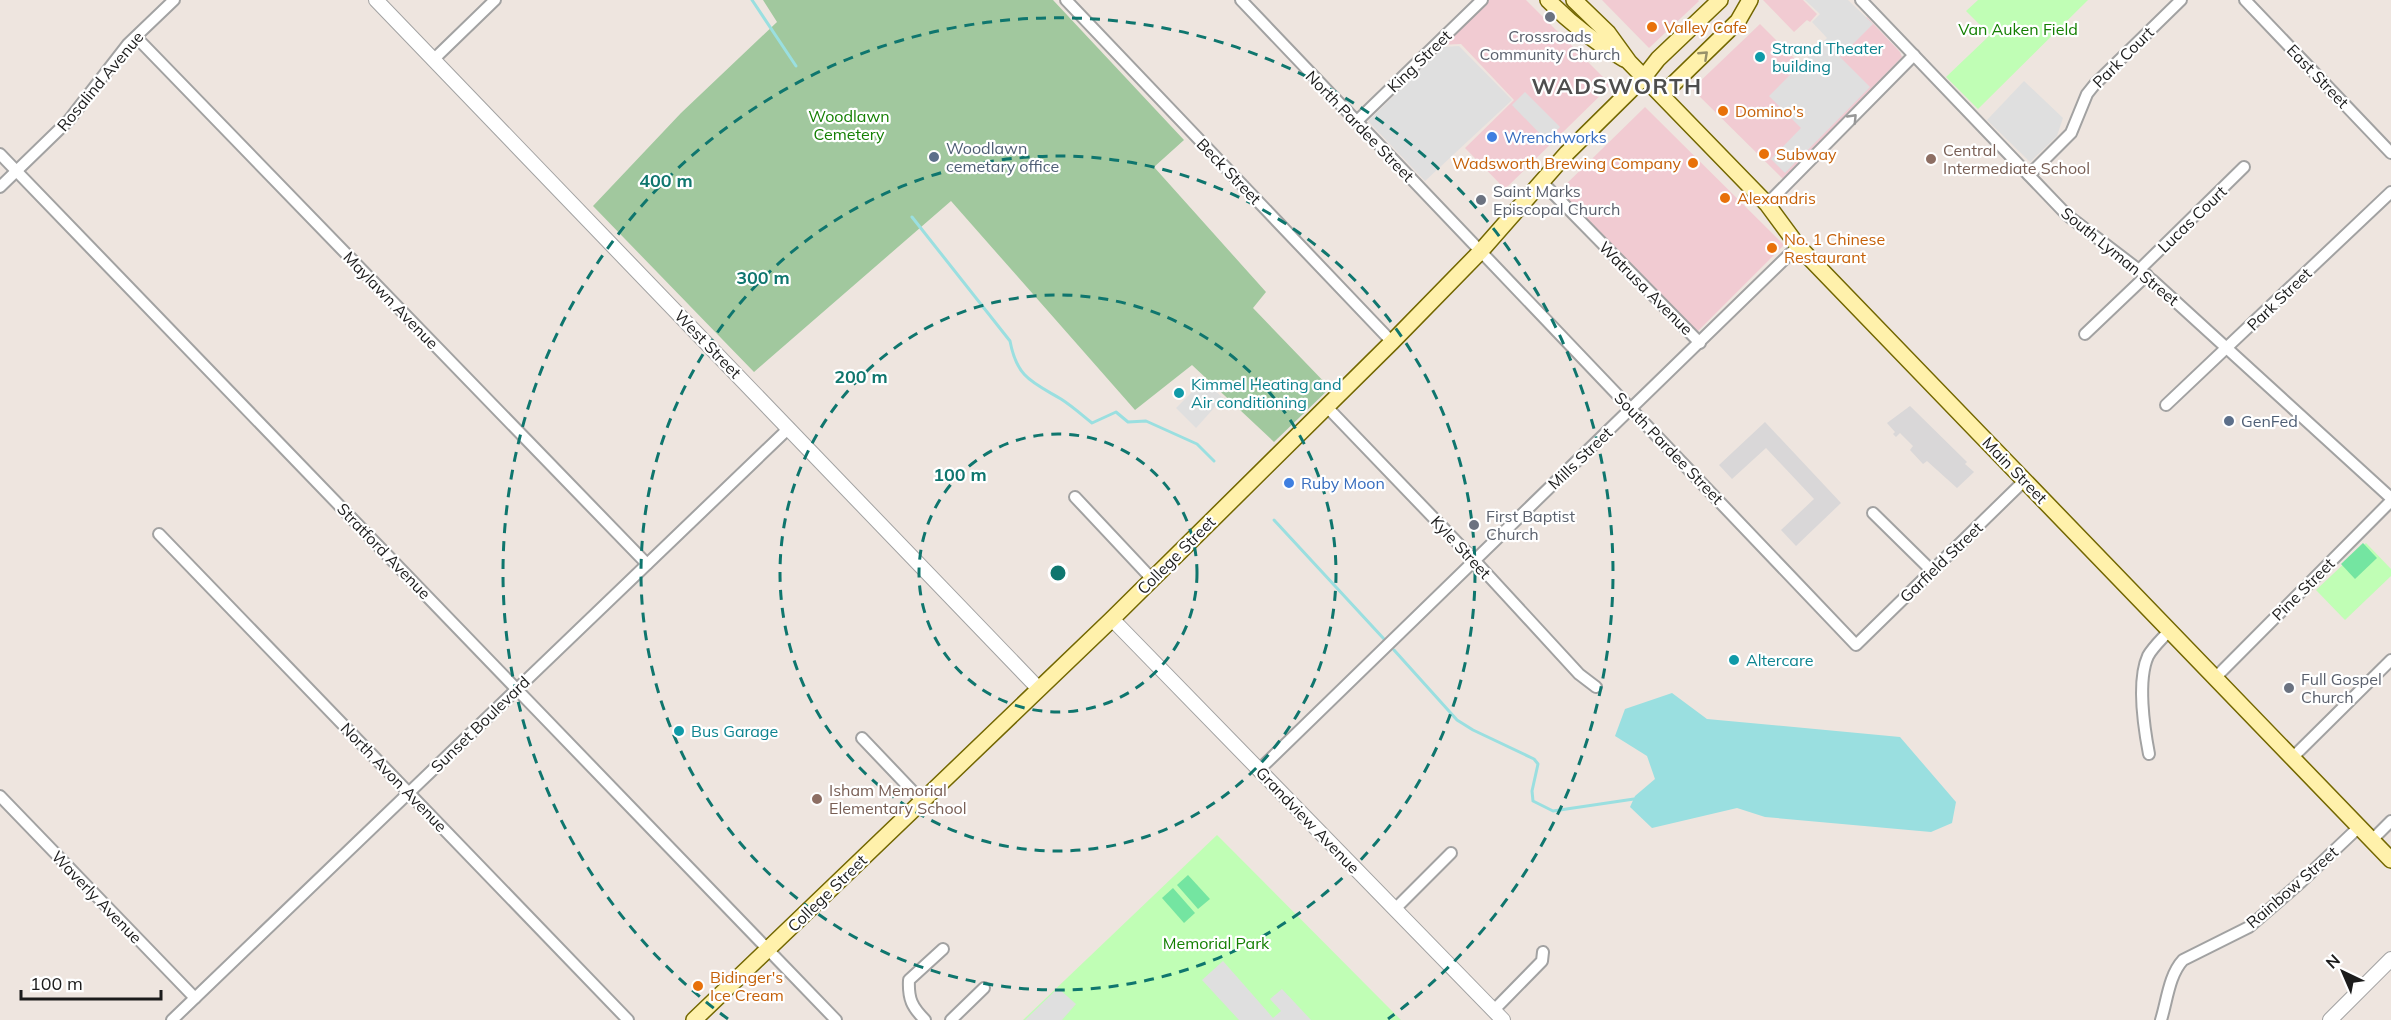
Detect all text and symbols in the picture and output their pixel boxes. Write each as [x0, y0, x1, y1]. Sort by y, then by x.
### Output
marker: Crossroads Community Church [1543, 10, 1557, 24]
place label: Valley Cafe [1664, 17, 1747, 37]
park label: Van Auken Field [1958, 19, 2078, 39]
marker: Valley Cafe [1645, 20, 1659, 34]
street label: Park Court [2088, 22, 2158, 92]
street label: King Street [1383, 25, 1456, 96]
place label: Crossroads Community Church [1480, 26, 1620, 64]
street label: Rosalind Avenue [52, 27, 148, 135]
place label: Strand Theater building [1772, 38, 1884, 76]
street label: East Street [2283, 40, 2354, 112]
marker: Strand Theater building [1753, 50, 1767, 64]
one-way arrow [1698, 51, 1708, 62]
street label: North Pardee Street [1302, 66, 1419, 186]
district label: WADSWORTH [1531, 72, 1703, 100]
place label: Domino's [1735, 101, 1804, 121]
marker: Domino's [1716, 104, 1730, 118]
park label: Woodlawn Cemetery [808, 106, 890, 144]
one-way arrow [1845, 114, 1856, 125]
place label: Wrenchworks [1504, 127, 1607, 147]
marker: Wrenchworks [1485, 130, 1499, 144]
street label: Beck Street [1193, 134, 1266, 209]
place label: Woodlawn cemetary office [946, 138, 1059, 176]
place label: Central Intermediate School [1943, 140, 2090, 178]
place label: Subway [1776, 144, 1837, 164]
marker: Subway [1757, 147, 1771, 161]
marker: Woodlawn cemetary office [927, 150, 941, 164]
marker: Central Intermediate School [1924, 152, 1938, 166]
place label: Wadsworth Brewing Company [1452, 153, 1681, 173]
marker: Wadsworth Brewing Company [1686, 156, 1700, 170]
text: 400 m [639, 169, 693, 192]
place label: Saint Marks Episcopal Church [1493, 181, 1620, 219]
street label: Lucas Court [2153, 181, 2231, 257]
place label: Alexandris [1737, 188, 1816, 208]
marker: Alexandris [1718, 191, 1732, 205]
marker: Saint Marks Episcopal Church [1474, 193, 1488, 207]
street label: South Lyman Street [2057, 202, 2183, 310]
place label: No. 1 Chinese Restaurant [1784, 229, 1885, 267]
street label: Watrusa Avenue [1595, 237, 1697, 339]
marker: No. 1 Chinese Restaurant [1765, 241, 1779, 255]
street label: Maylawn Avenue [339, 247, 443, 353]
street label: Park Street [2243, 263, 2316, 335]
text: 300 m [736, 266, 790, 289]
street label: West Street [670, 306, 746, 383]
text: 200 m [834, 365, 888, 388]
place label: Kimmel Heating and Air conditioning [1191, 374, 1341, 412]
marker: Kimmel Heating and Air conditioning [1172, 386, 1186, 400]
street label: South Pardee Street [1610, 388, 1728, 509]
place label: GenFed [2241, 411, 2298, 431]
marker: GenFed [2222, 414, 2236, 428]
street label: Mills Street [1544, 422, 1617, 494]
street label: Main Street [1978, 433, 2052, 508]
text: 100 m [933, 463, 987, 486]
place label: Ruby Moon [1301, 473, 1385, 493]
marker: Ruby Moon [1282, 476, 1296, 490]
street label: Stratford Avenue [333, 499, 435, 603]
place label: First Baptist Church [1486, 506, 1575, 544]
street label: College Street [1133, 511, 1220, 598]
street label: Kyle Street [1427, 511, 1496, 583]
street label: Garfield Street [1895, 517, 1987, 606]
marker: First Baptist Church [1467, 518, 1481, 532]
street label: Pine Street [2267, 553, 2339, 625]
centre of rings [1048, 563, 1068, 583]
place label: Altercare [1746, 650, 1813, 670]
marker: Altercare [1727, 653, 1741, 667]
place label: Full Gospel Church [2301, 669, 2382, 707]
street label: Sunset Boulevard [426, 672, 534, 776]
marker: Full Gospel Church [2282, 681, 2296, 695]
street label: North Avon Avenue [337, 718, 451, 836]
place label: Bus Garage [691, 721, 778, 741]
marker: Bus Garage [672, 724, 686, 738]
street label: Grandview Avenue [1252, 762, 1364, 878]
place label: Isham Memorial Elementary School [829, 780, 967, 818]
marker: Isham Memorial Elementary School [810, 792, 824, 806]
street label: Rainbow Street [2242, 842, 2342, 932]
street label: Waverly Avenue [48, 846, 146, 948]
street label: College Street [783, 850, 871, 936]
park label: Memorial Park [1163, 933, 1270, 953]
north arrow [2313, 942, 2373, 1002]
text: N [2321, 950, 2344, 973]
scale bar [21, 963, 160, 1001]
place label: Bidinger's Ice Cream [710, 967, 784, 1005]
text: 100 m [30, 972, 83, 995]
marker: Bidinger's Ice Cream [691, 979, 705, 993]

